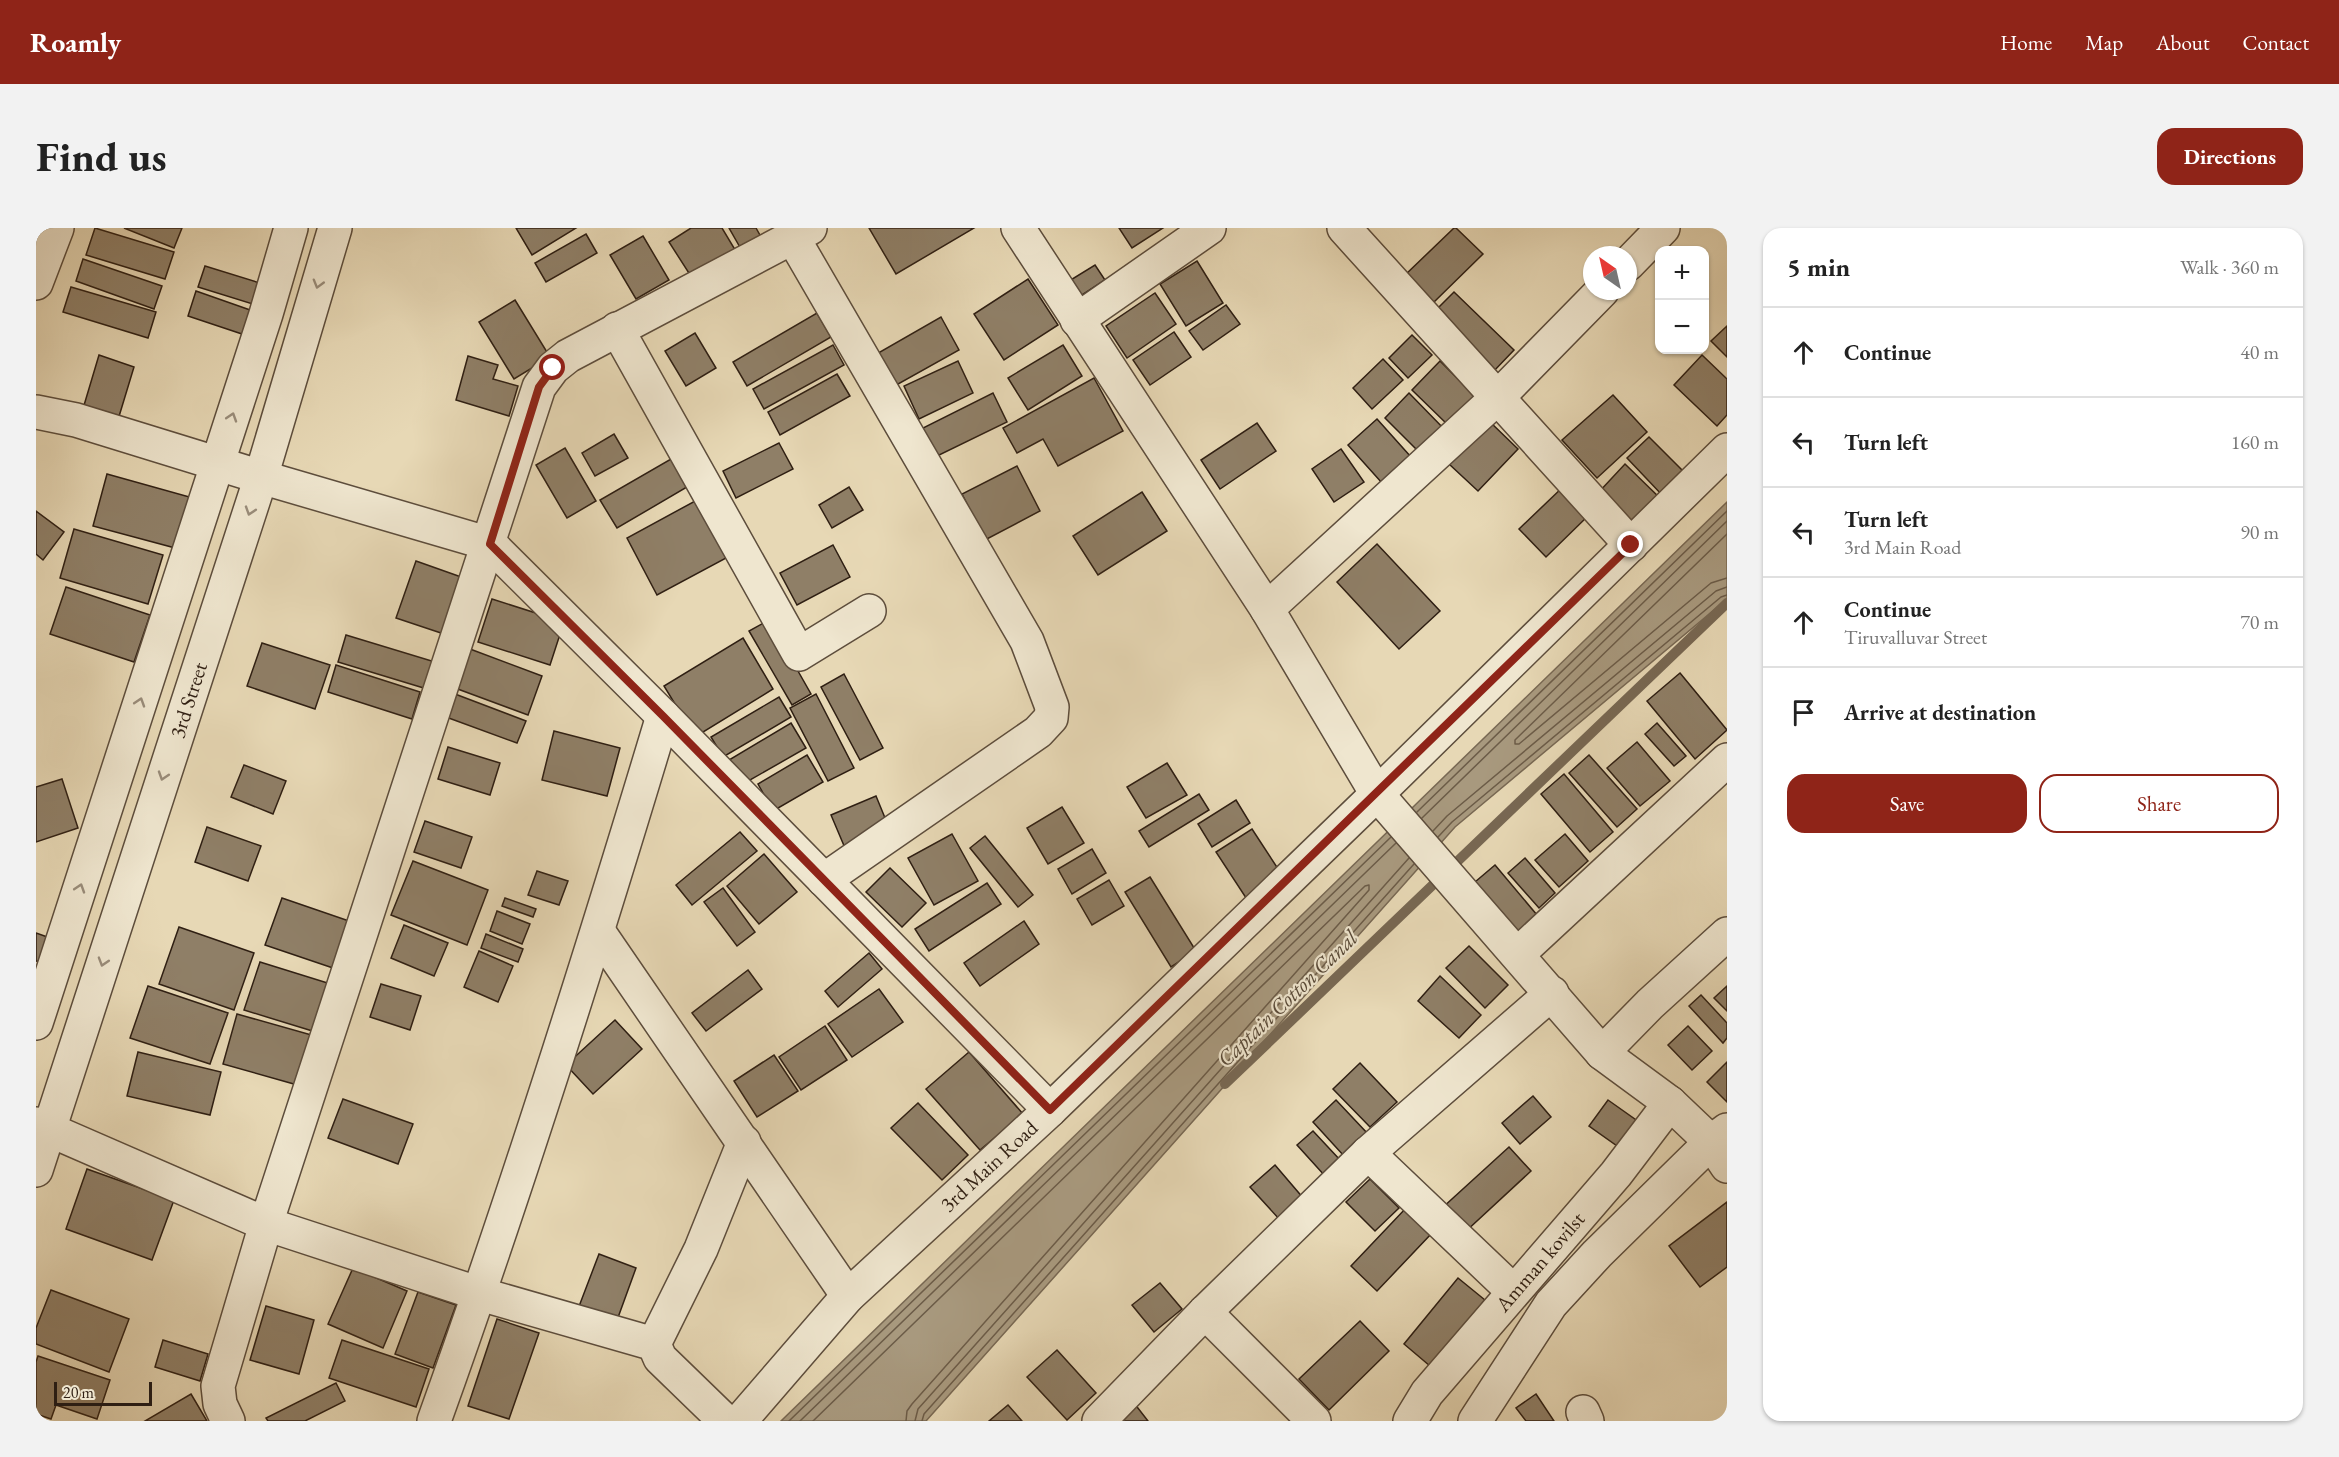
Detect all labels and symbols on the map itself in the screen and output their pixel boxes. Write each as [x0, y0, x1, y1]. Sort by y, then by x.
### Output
north arrow [1583, 246, 1637, 300]
one-way arrow [313, 278, 325, 289]
route start [539, 354, 565, 380]
one-way arrow [225, 412, 237, 423]
one-way arrow [245, 505, 257, 516]
route end [1617, 531, 1643, 557]
street label: 3rd Street [163, 658, 213, 741]
one-way arrow [132, 697, 145, 708]
one-way arrow [157, 770, 170, 781]
one-way arrow [73, 883, 85, 894]
water label: Captain Cotton Canal [1211, 923, 1364, 1073]
one-way arrow [98, 956, 110, 967]
street label: 3rd Main Road [934, 1114, 1044, 1217]
street label: Amman kovilst [1489, 1206, 1591, 1318]
scale bar [54, 1379, 152, 1406]

